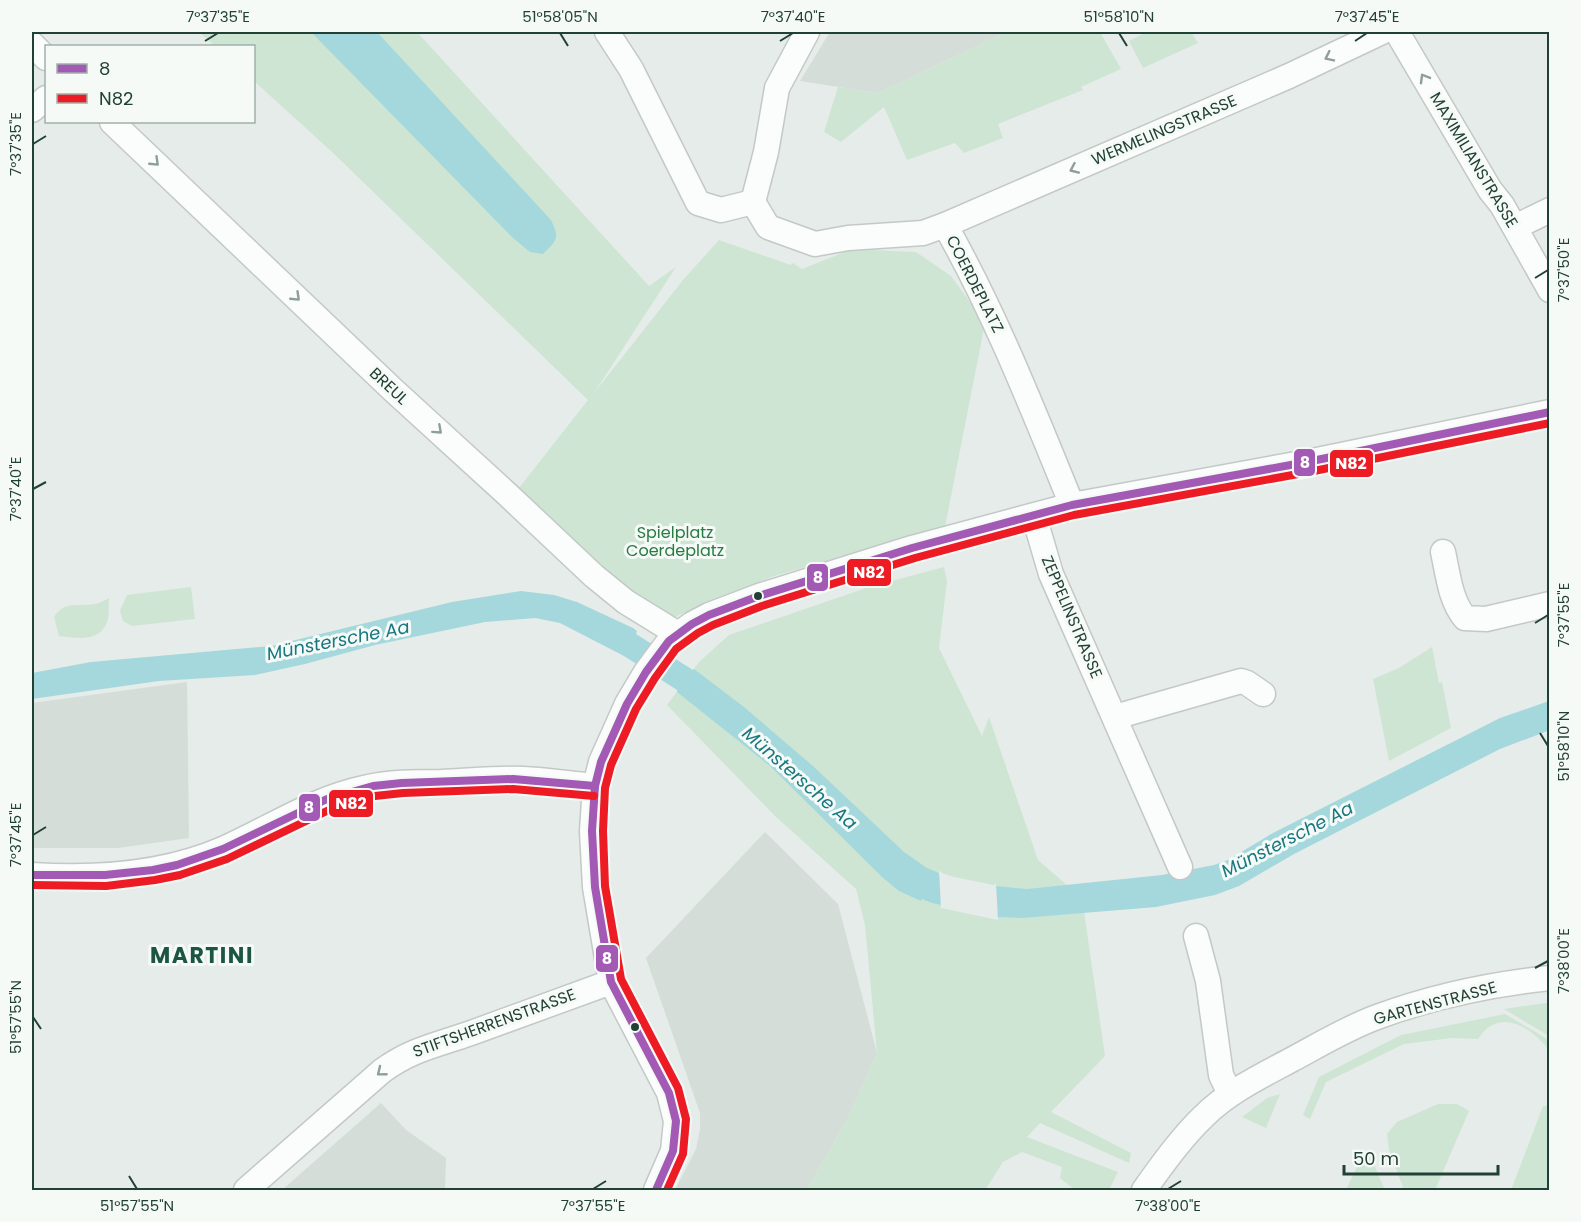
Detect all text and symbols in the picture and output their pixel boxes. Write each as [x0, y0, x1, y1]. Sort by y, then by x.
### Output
text: 7°37'35"E [186, 6, 250, 27]
text: 51°58'05"N [522, 6, 598, 27]
text: 7°37'40"E [761, 6, 825, 27]
text: 51°58'10"N [1084, 6, 1154, 27]
text: 7°37'45"E [1335, 6, 1399, 27]
legend [45, 45, 255, 123]
one-way arrow [1325, 49, 1336, 61]
text: 8 [99, 56, 110, 81]
one-way arrow [1419, 73, 1431, 84]
text: N82 [99, 86, 133, 111]
street label: MAXIMILIANSTRASSE [1424, 88, 1524, 232]
street label: WERMELINGSTRASSE [1088, 89, 1240, 171]
text: 7°37'35"E [5, 112, 26, 176]
one-way arrow [148, 155, 158, 166]
one-way arrow [1069, 162, 1080, 174]
street label: COERDEPLATZ [941, 231, 1009, 337]
text: 7°37'50"E [1553, 238, 1574, 302]
one-way arrow [288, 289, 299, 300]
street label: BREUL [365, 362, 414, 410]
one-way arrow [431, 423, 441, 434]
line badge: 8 [1293, 448, 1316, 477]
line badge: N82 [1329, 449, 1374, 478]
text: 8 [1300, 451, 1310, 474]
text: N82 [1335, 452, 1367, 475]
text: 7°37'40"E [5, 457, 26, 521]
park label: Spielplatz Coerdeplatz [626, 521, 724, 562]
street label: ZEPPELINSTRASSE [1036, 552, 1108, 682]
line badge: N82 [846, 558, 892, 587]
text: N82 [853, 561, 885, 584]
line badge: 8 [806, 563, 829, 592]
text: 8 [813, 566, 823, 589]
text: 7°37'55"E [1553, 583, 1574, 647]
unlabelled marker [752, 590, 764, 602]
water label: Münstersche Aa [264, 614, 412, 666]
text: 51°58'10"N [1553, 711, 1574, 781]
water label: Münstersche Aa [737, 721, 863, 835]
line badge: N82 [328, 789, 374, 818]
text: N82 [335, 792, 367, 815]
line badge: 8 [298, 793, 321, 822]
water label: Münstersche Aa [1217, 795, 1357, 883]
text: 8 [304, 796, 314, 819]
text: 7°37'45"E [5, 803, 26, 867]
text: 7°38'00"E [1553, 928, 1574, 994]
district label: MARTINI [150, 940, 254, 971]
line badge: 8 [595, 944, 619, 973]
text: 8 [602, 947, 612, 970]
street label: GARTENSTRASSE [1371, 976, 1499, 1030]
text: 51°57'55"N [5, 980, 26, 1054]
street label: STIFTSHERRENSTRASSE [409, 983, 579, 1063]
unlabelled marker [629, 1021, 641, 1033]
one-way arrow [377, 1064, 388, 1075]
scale bar [1344, 1138, 1498, 1176]
text: 50 m [1353, 1146, 1399, 1171]
text: 51°57'55"N [100, 1195, 174, 1216]
text: 7°37'55"E [561, 1195, 625, 1216]
text: 7°38'00"E [1135, 1195, 1201, 1216]

